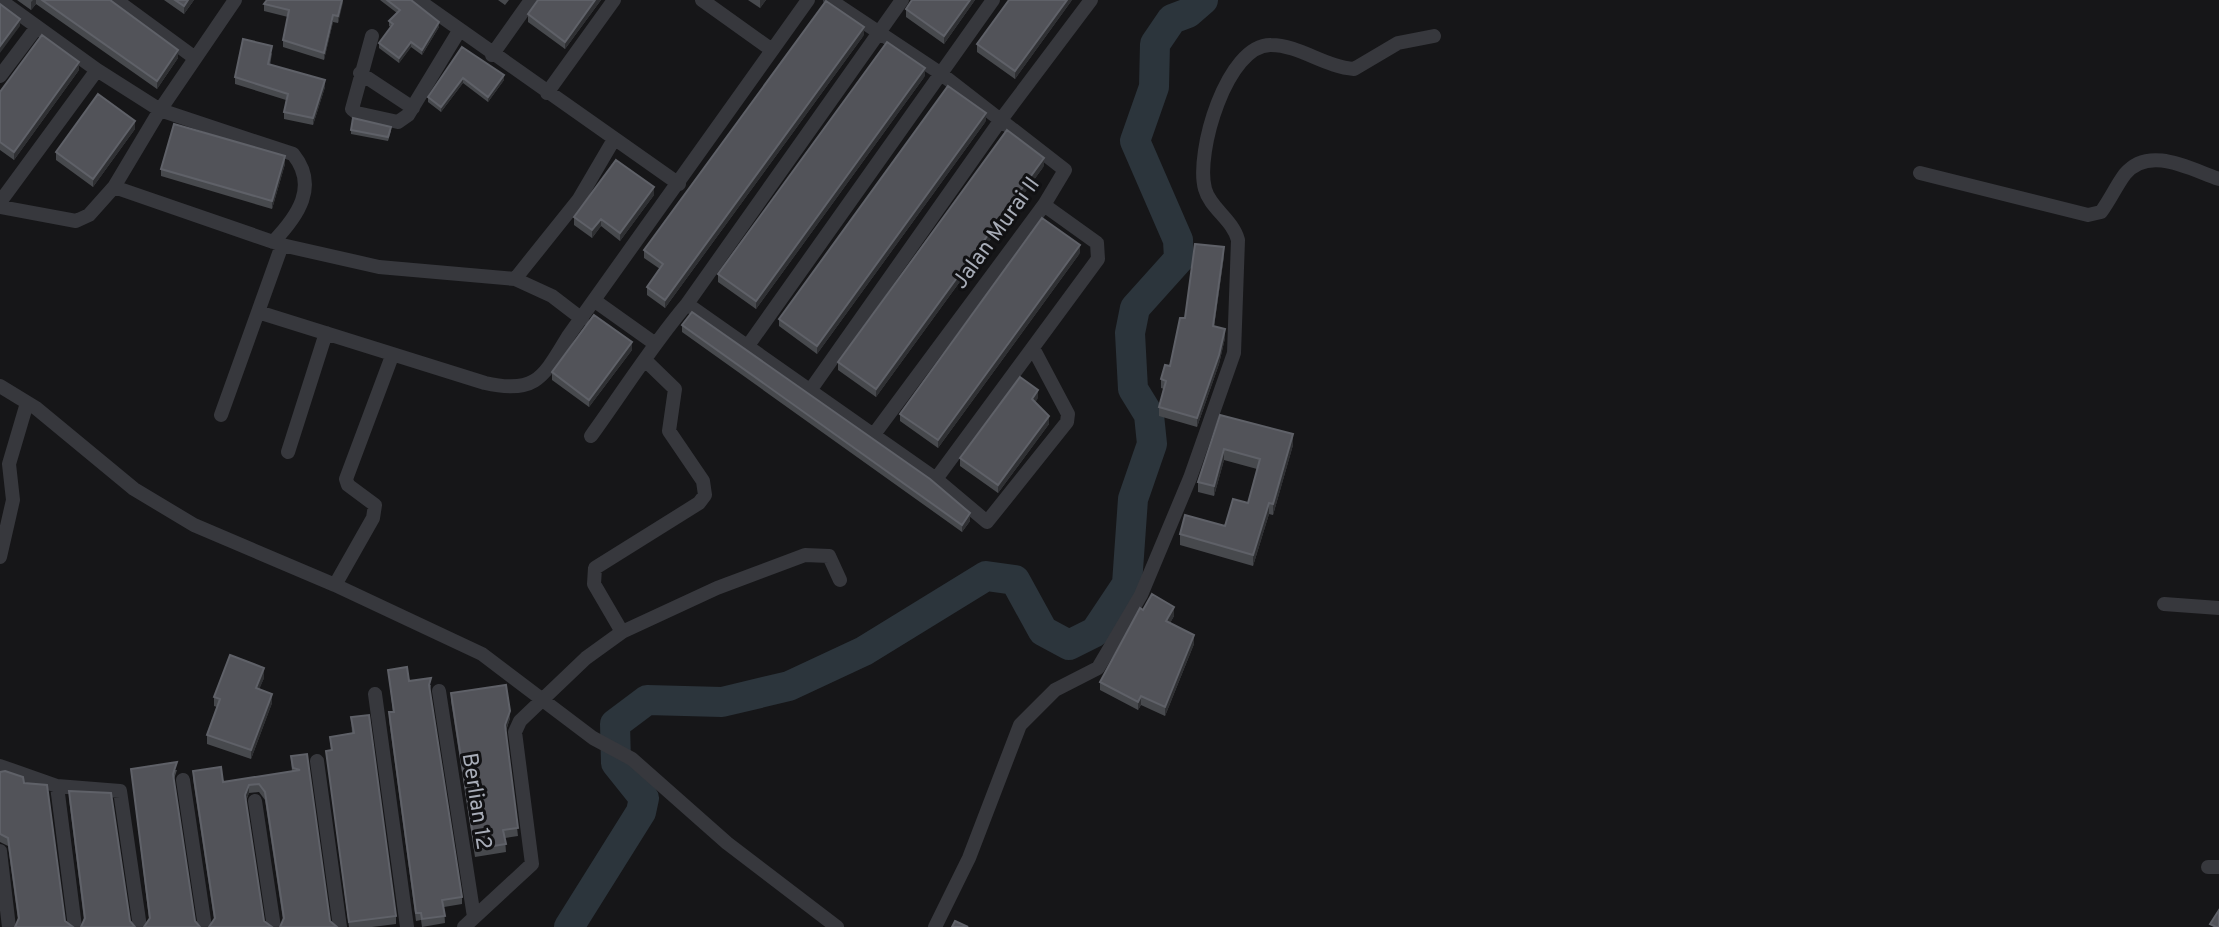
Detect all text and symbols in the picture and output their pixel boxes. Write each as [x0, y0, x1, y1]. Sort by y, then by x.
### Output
street label: Jalan Murai II [947, 172, 1047, 295]
street label: Berlian 12 [455, 751, 496, 852]

